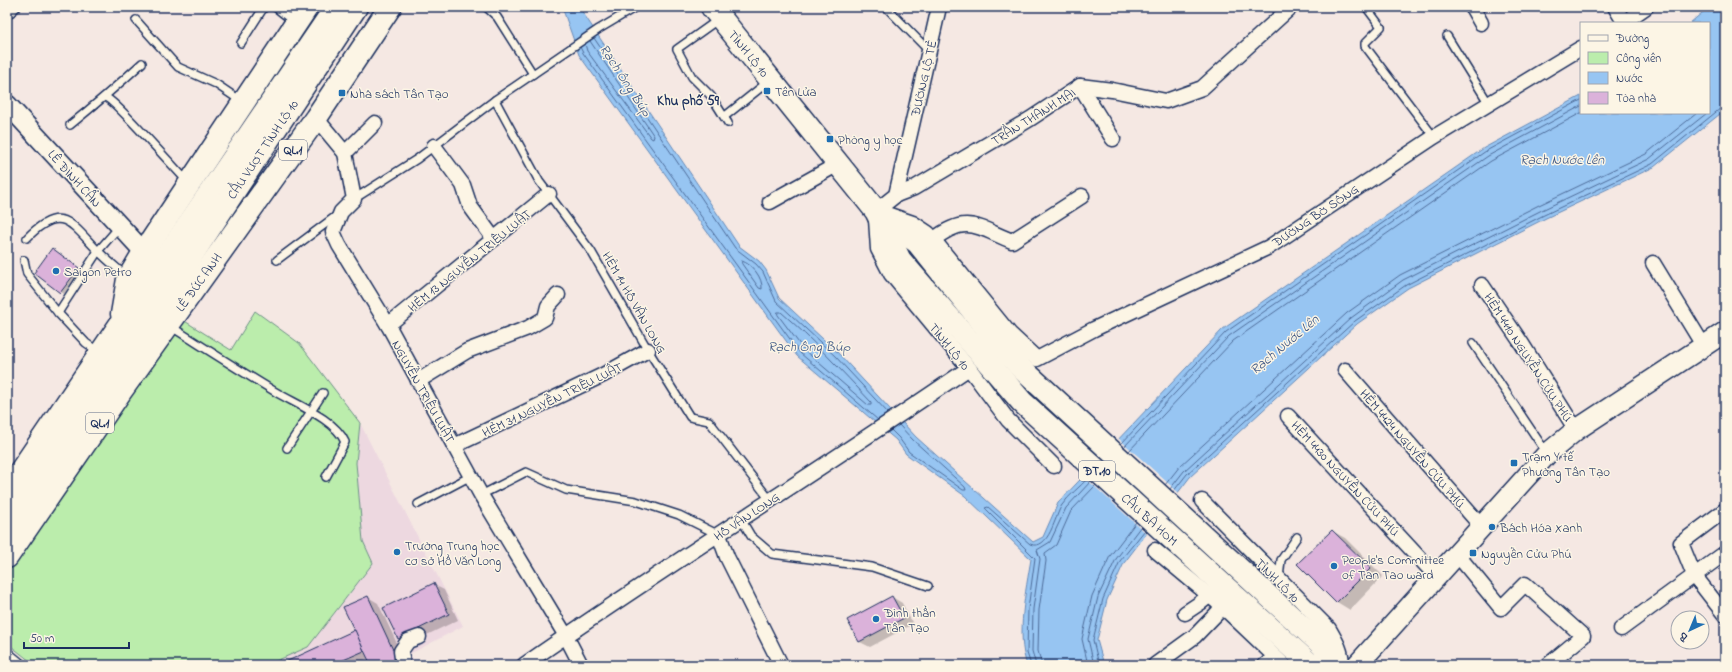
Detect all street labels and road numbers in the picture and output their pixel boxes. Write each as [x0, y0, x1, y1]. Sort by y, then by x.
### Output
street label: TỈNH LỘ 10 [723, 26, 773, 82]
street label: ĐƯỜNG LỘ TẺ [906, 38, 942, 119]
street label: TRẦN THANH MẠI [987, 82, 1080, 151]
street label: CẦU VƯỢT TỈNH LỘ 10 [221, 95, 304, 203]
road number: QL.1 [279, 140, 307, 160]
street label: LÊ ĐÌNH CẨN [43, 145, 107, 212]
street label: ĐƯỜNG BỜ SÔNG [1268, 180, 1363, 253]
street label: HẺM 13 NGUYỄN TRIỆU LUẬT [404, 205, 536, 317]
street label: HẺM 14 HỒ VĂN LONG [597, 248, 671, 357]
street label: LÊ ĐỨC ANH [171, 250, 227, 316]
street label: HẺM 4410 NGUYỄN CỬU PHÚ [1479, 289, 1577, 426]
street label: TỈNH LỘ 10 [924, 319, 974, 375]
street label: NGUYỄN TRIỆU LUẬT [387, 337, 459, 447]
street label: HẺM 31 NGUYỄN TRIỆU LUẬT [479, 358, 627, 443]
street label: HẺM 4424 NGUYỄN CỬU PHÚ [1355, 385, 1469, 513]
road number: QL.1 [86, 413, 114, 433]
street label: HẺM 4430 NGUYỄN CỬU PHÚ [1286, 417, 1404, 541]
road number: ĐT.10 [1079, 461, 1115, 481]
street label: HỒ VĂN LONG [710, 488, 784, 546]
street label: CẦU BÀ HOM [1116, 488, 1183, 551]
street label: TỈNH LỘ 10 [1250, 555, 1304, 608]

